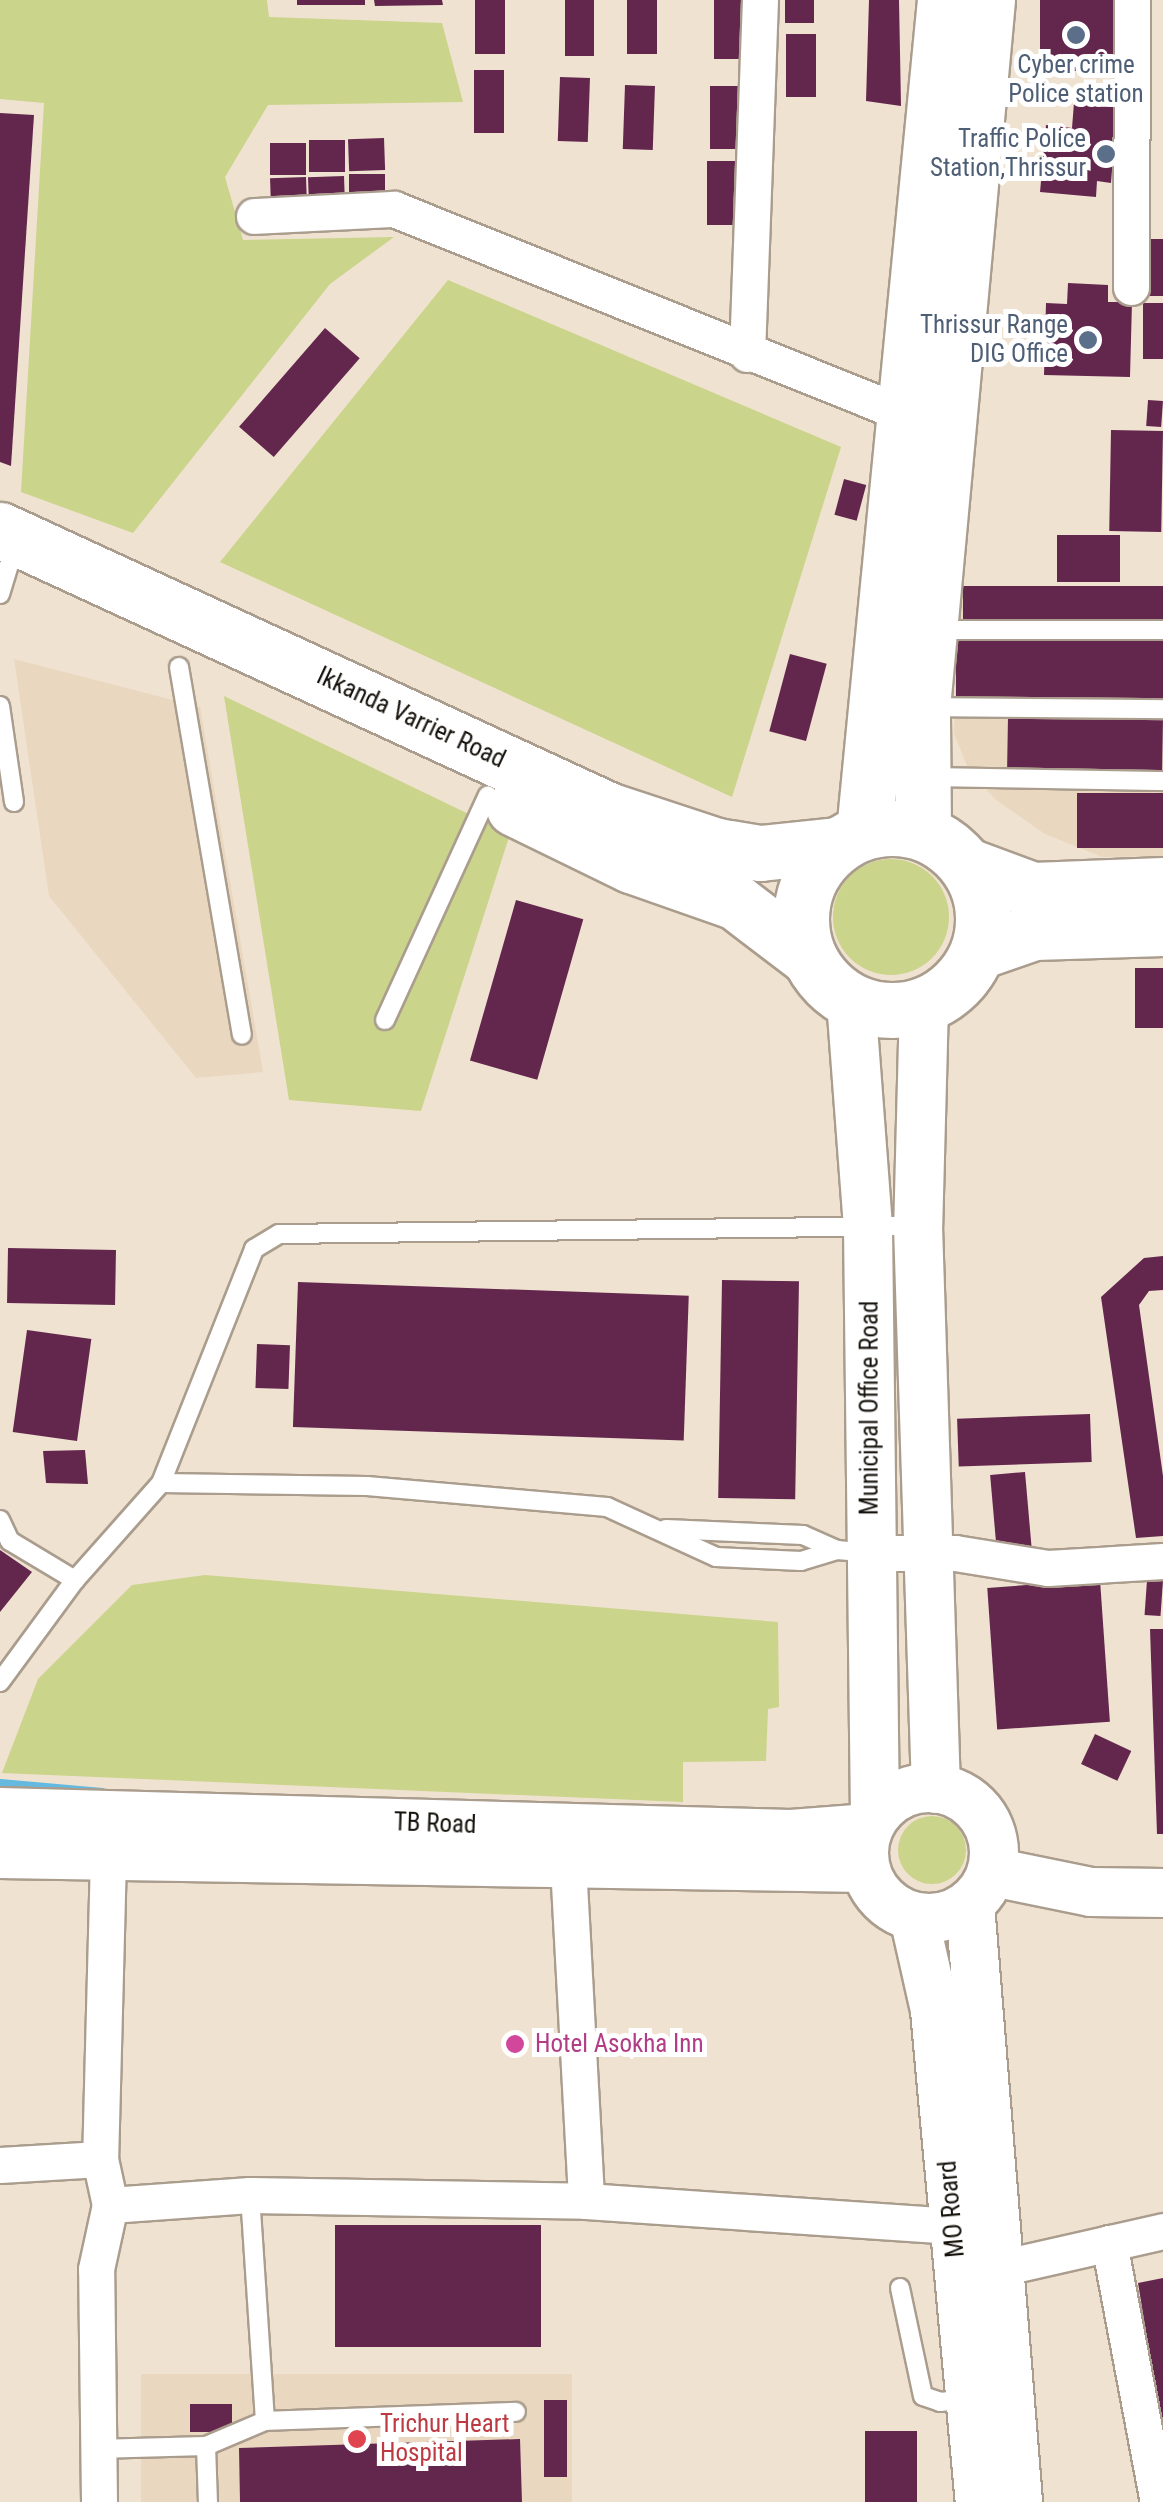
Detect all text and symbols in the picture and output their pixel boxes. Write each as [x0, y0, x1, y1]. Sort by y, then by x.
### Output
marker: Cyber crime Police station [1065, 24, 1087, 46]
place label: Cyber crime Police station [1008, 51, 1144, 110]
place label: Traffic Police Station,Thrissur [930, 125, 1086, 184]
marker: Traffic Police Station,Thrissur [1095, 143, 1117, 165]
place label: Thrissur Range DIG Office [920, 311, 1068, 370]
marker: Thrissur Range DIG Office [1077, 329, 1099, 351]
street label: Ikkanda Varrier Road [312, 661, 510, 775]
street label: Municipal Office Road [855, 1301, 885, 1515]
street label: TB Road [393, 1808, 477, 1840]
place label: Hotel Asokha Inn [535, 2029, 704, 2059]
marker: Hotel Asokha Inn [504, 2033, 526, 2055]
street label: MO Roard [933, 2159, 971, 2259]
place label: Trichur Heart Hospital [380, 2410, 509, 2469]
marker: Trichur Heart Hospital [344, 2426, 370, 2452]

